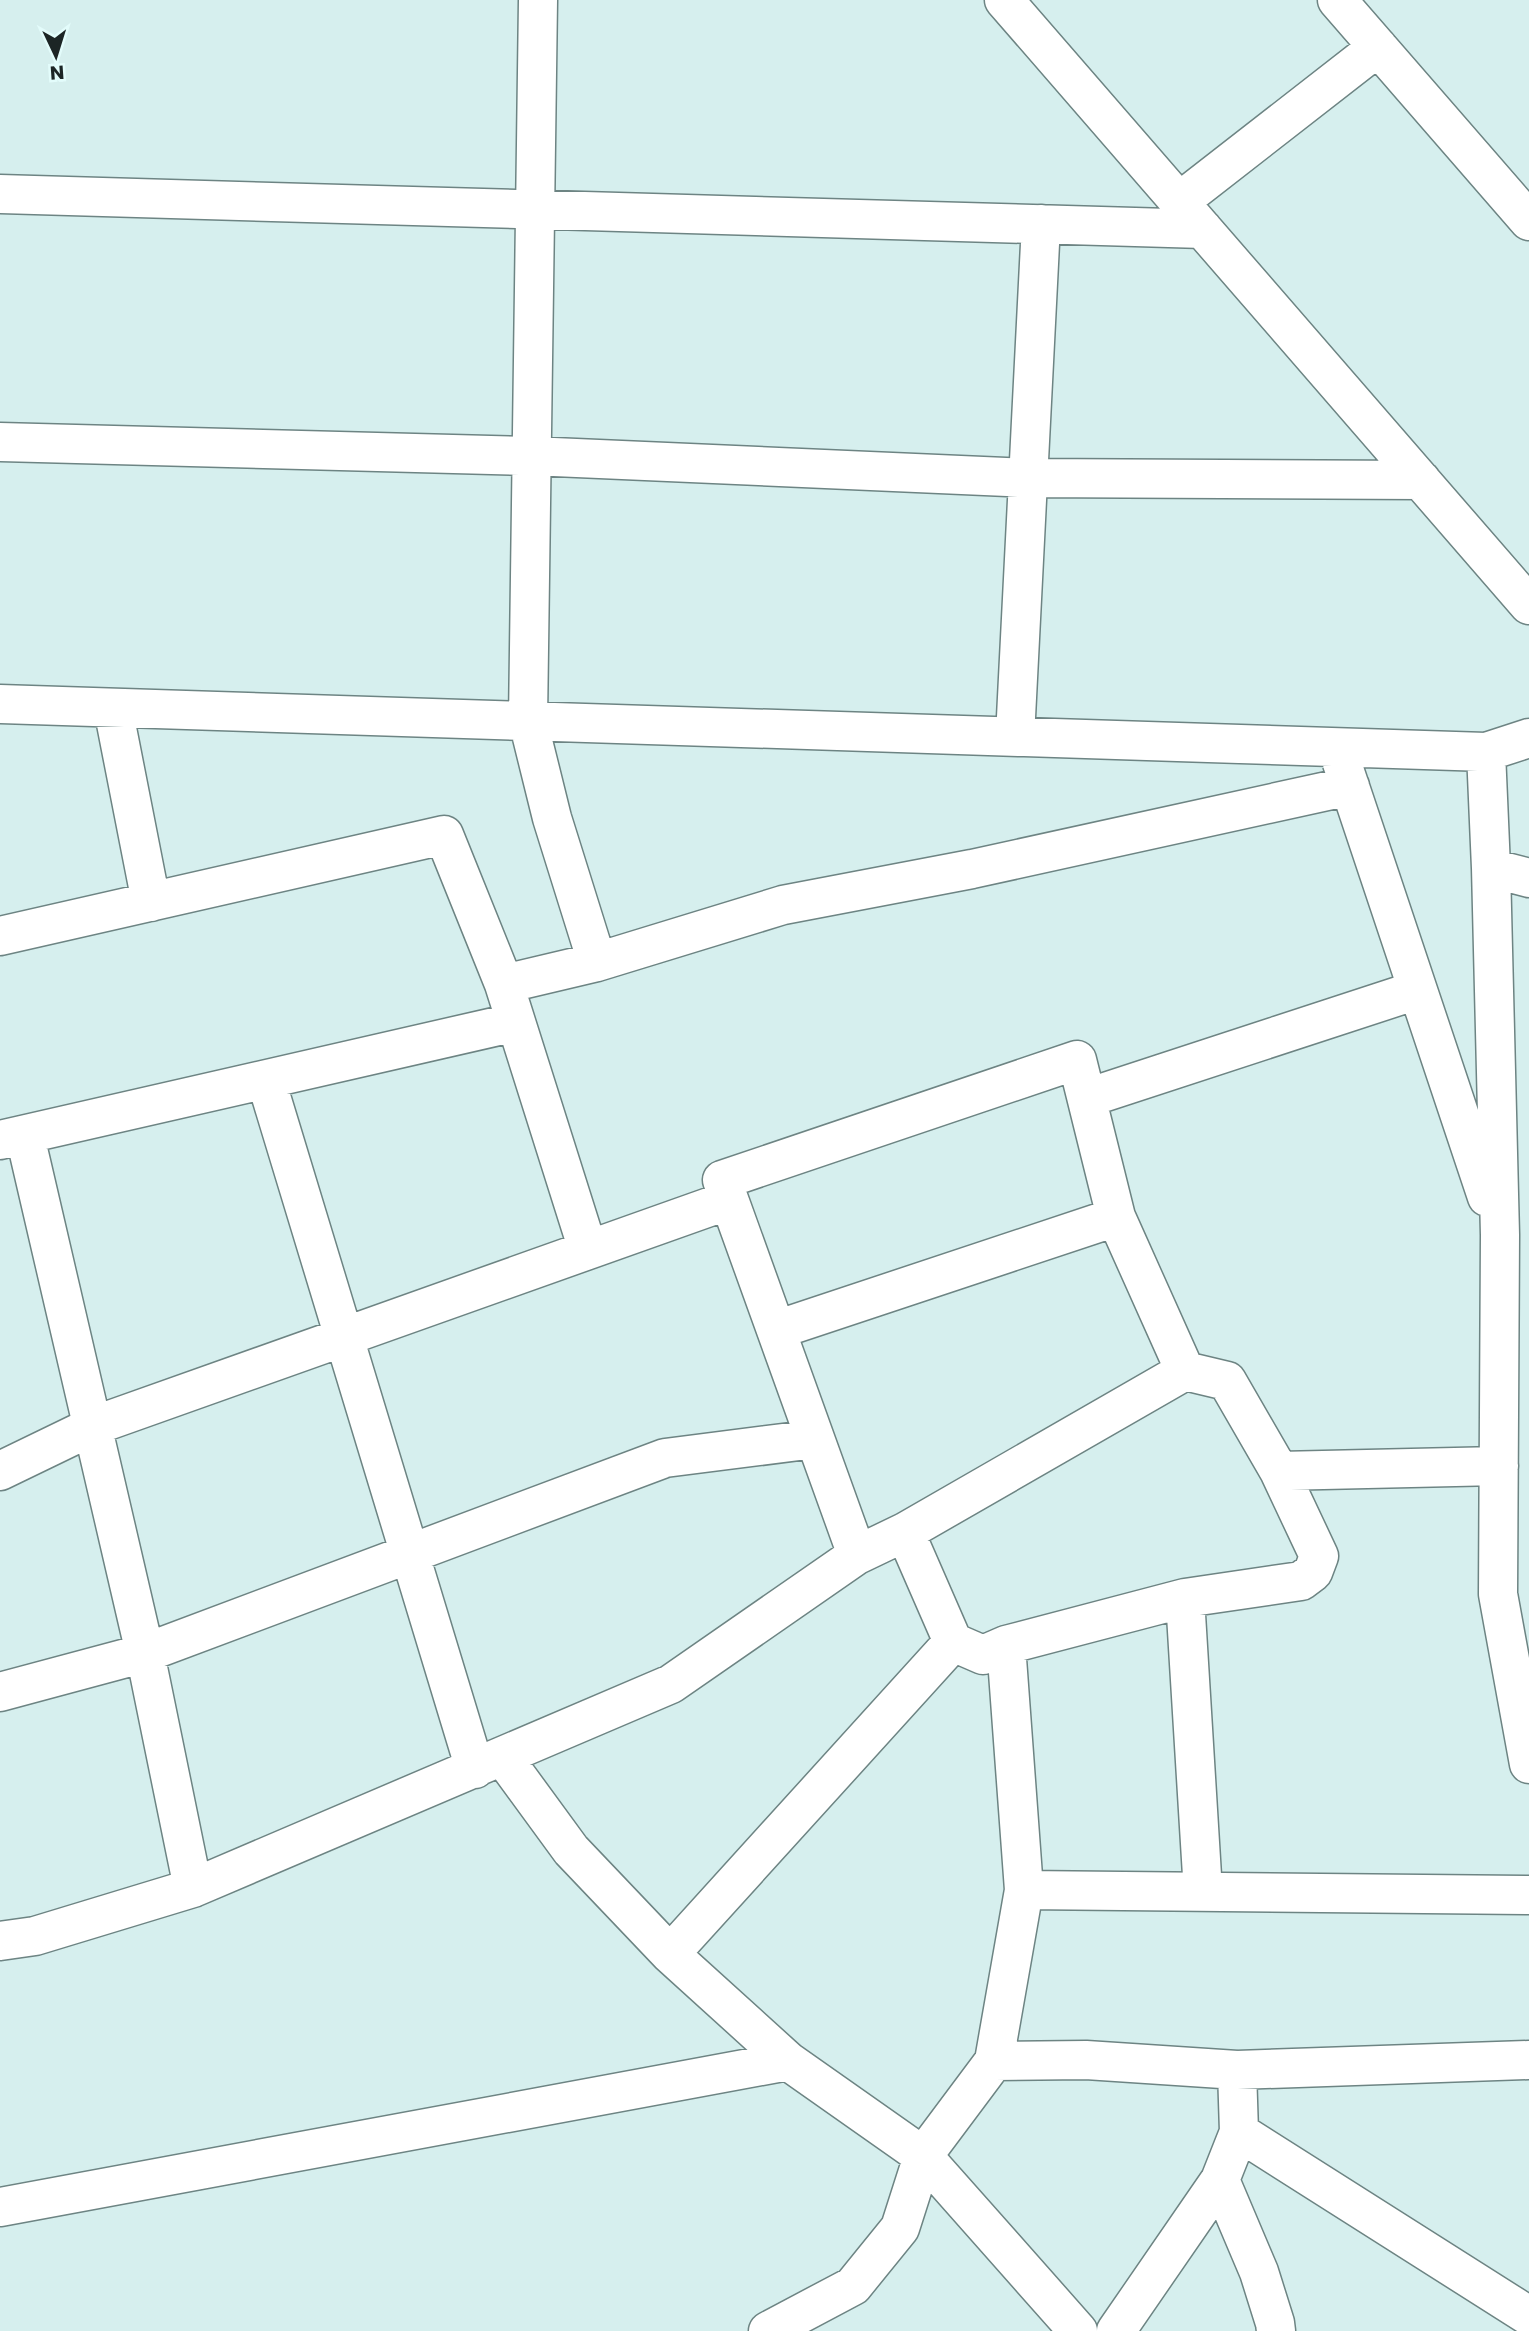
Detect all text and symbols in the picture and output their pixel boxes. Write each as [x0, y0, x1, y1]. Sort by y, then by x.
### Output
north arrow [21, 21, 91, 91]
text: N [49, 58, 65, 86]

